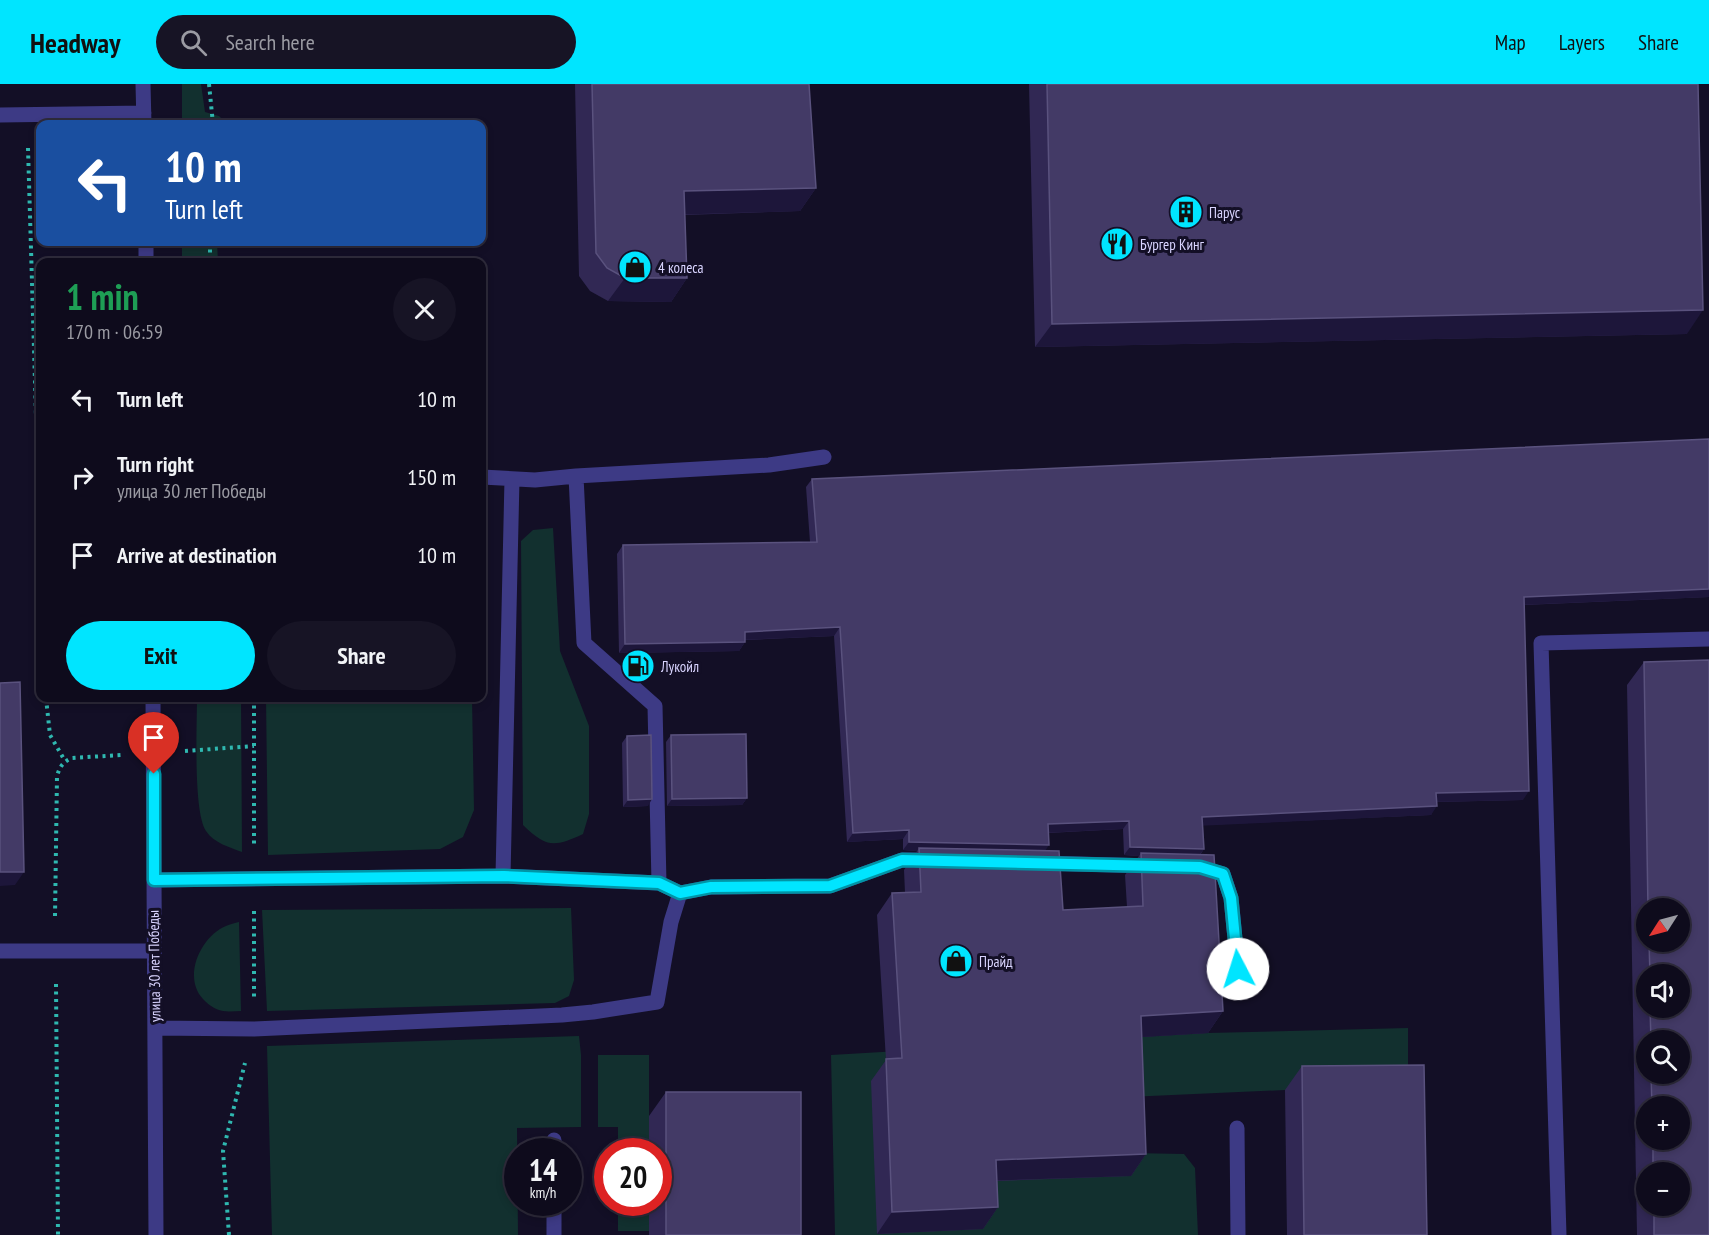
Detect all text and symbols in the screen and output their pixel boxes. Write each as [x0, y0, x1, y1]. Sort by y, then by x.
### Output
search box [156, 15, 576, 69]
text: Headway [30, 24, 120, 61]
icon: search [177, 26, 210, 59]
text: Search here [225, 28, 315, 56]
text: Map [1495, 29, 1526, 56]
text: Layers [1559, 29, 1605, 56]
text: Share [1638, 29, 1679, 56]
text: 10 m [165, 139, 242, 194]
icon: left [66, 144, 144, 222]
text: Turn left [165, 192, 243, 226]
building icon: Парус [1168, 194, 1204, 230]
place label: Парус [1209, 203, 1241, 222]
restaurant icon: Бургер Кинг [1099, 226, 1135, 262]
place label: Бургер Кинг [1140, 235, 1204, 254]
shop icon: 4 колеса [617, 249, 653, 285]
place label: 4 колеса [658, 258, 704, 277]
text: 1 min [66, 273, 139, 320]
button: close [393, 278, 456, 341]
text: 170 m · 06:59 [66, 319, 163, 345]
icon: left [66, 383, 99, 416]
text: Turn left [117, 385, 183, 413]
text: 10 m [417, 385, 456, 413]
text: Turn right [117, 450, 194, 478]
icon: right [66, 461, 99, 494]
text: 150 m [407, 463, 456, 491]
text: улица 30 лет Победы [117, 478, 266, 504]
icon: arrive [66, 539, 99, 572]
text: Arrive at destination [117, 541, 277, 569]
text: 10 m [417, 541, 456, 569]
button: Exit [66, 621, 255, 690]
button: Share [267, 621, 456, 690]
fuel station icon: Лукойл [620, 648, 656, 684]
place label: Лукойл [660, 657, 699, 676]
pin [128, 712, 179, 774]
icon: arrive [137, 721, 170, 754]
north arrow [1636, 898, 1690, 952]
map controls [1636, 898, 1690, 1216]
street label: улица 30 лет Победы [144, 910, 164, 1022]
position arrow [1206, 937, 1270, 1001]
shop icon: Прайд [938, 943, 974, 979]
place label: Прайд [979, 952, 1013, 971]
button: sound [1636, 964, 1690, 1018]
button: search [1636, 1030, 1690, 1084]
button: + [1636, 1096, 1690, 1150]
speed limit sign: 20 [594, 1138, 672, 1216]
text: 14 [529, 1150, 557, 1189]
button: − [1636, 1162, 1690, 1216]
text: km/h [530, 1183, 556, 1202]

